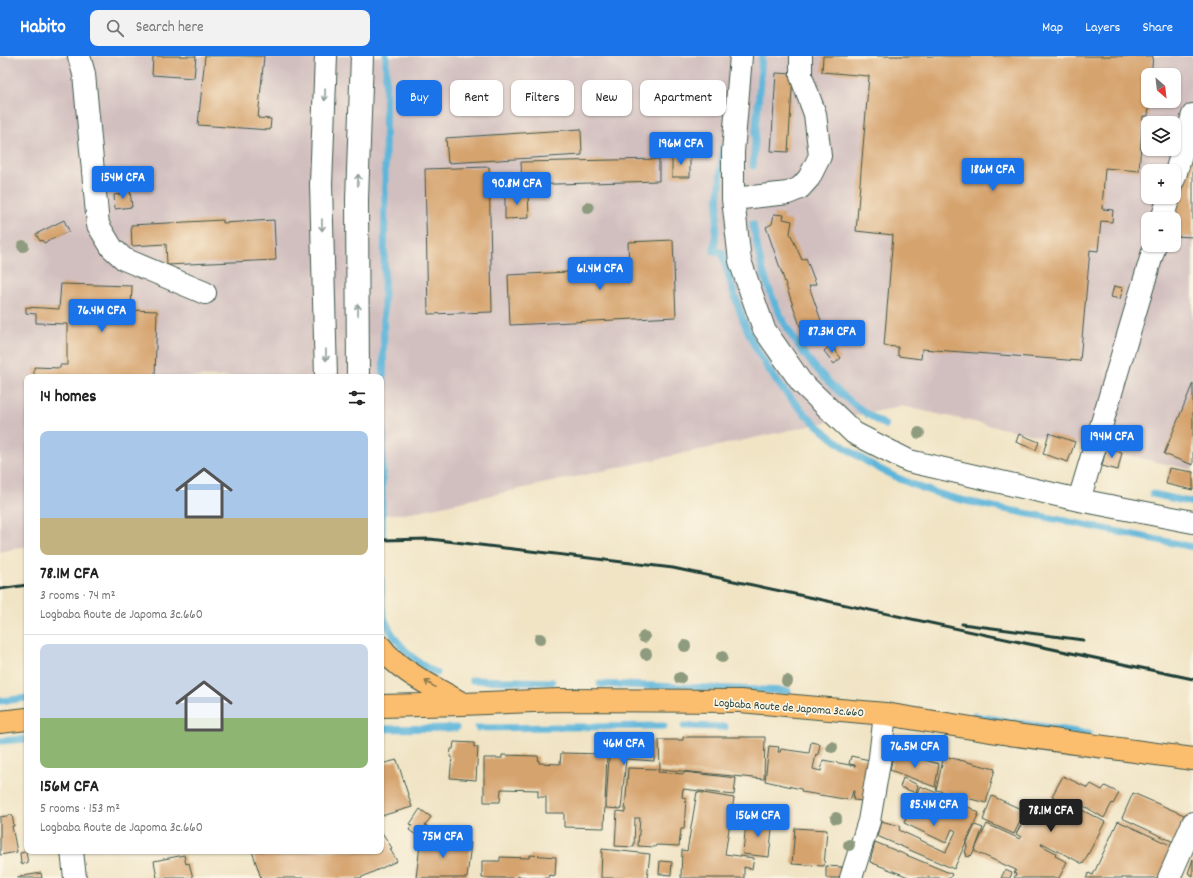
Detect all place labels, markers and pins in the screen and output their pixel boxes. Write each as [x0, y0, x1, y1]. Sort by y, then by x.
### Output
pin: 196M CFA [640, 132, 722, 166]
pin: 186M CFA [952, 158, 1034, 192]
pin: 154M CFA [82, 166, 164, 200]
pin: 90.8M CFA [471, 172, 563, 206]
pin: 61.4M CFA [554, 257, 646, 291]
pin: 76.4M CFA [56, 299, 148, 333]
pin: 87.3M CFA [786, 320, 878, 354]
pin: 194M CFA [1071, 425, 1153, 459]
pin: 46M CFA [587, 732, 661, 766]
pin: 76.5M CFA [869, 735, 961, 769]
pin: 85.4M CFA [888, 793, 980, 827]
pin: 78.1M CFA [1005, 799, 1097, 833]
pin: 156M CFA [717, 804, 799, 838]
pin: 75M CFA [406, 825, 480, 859]

